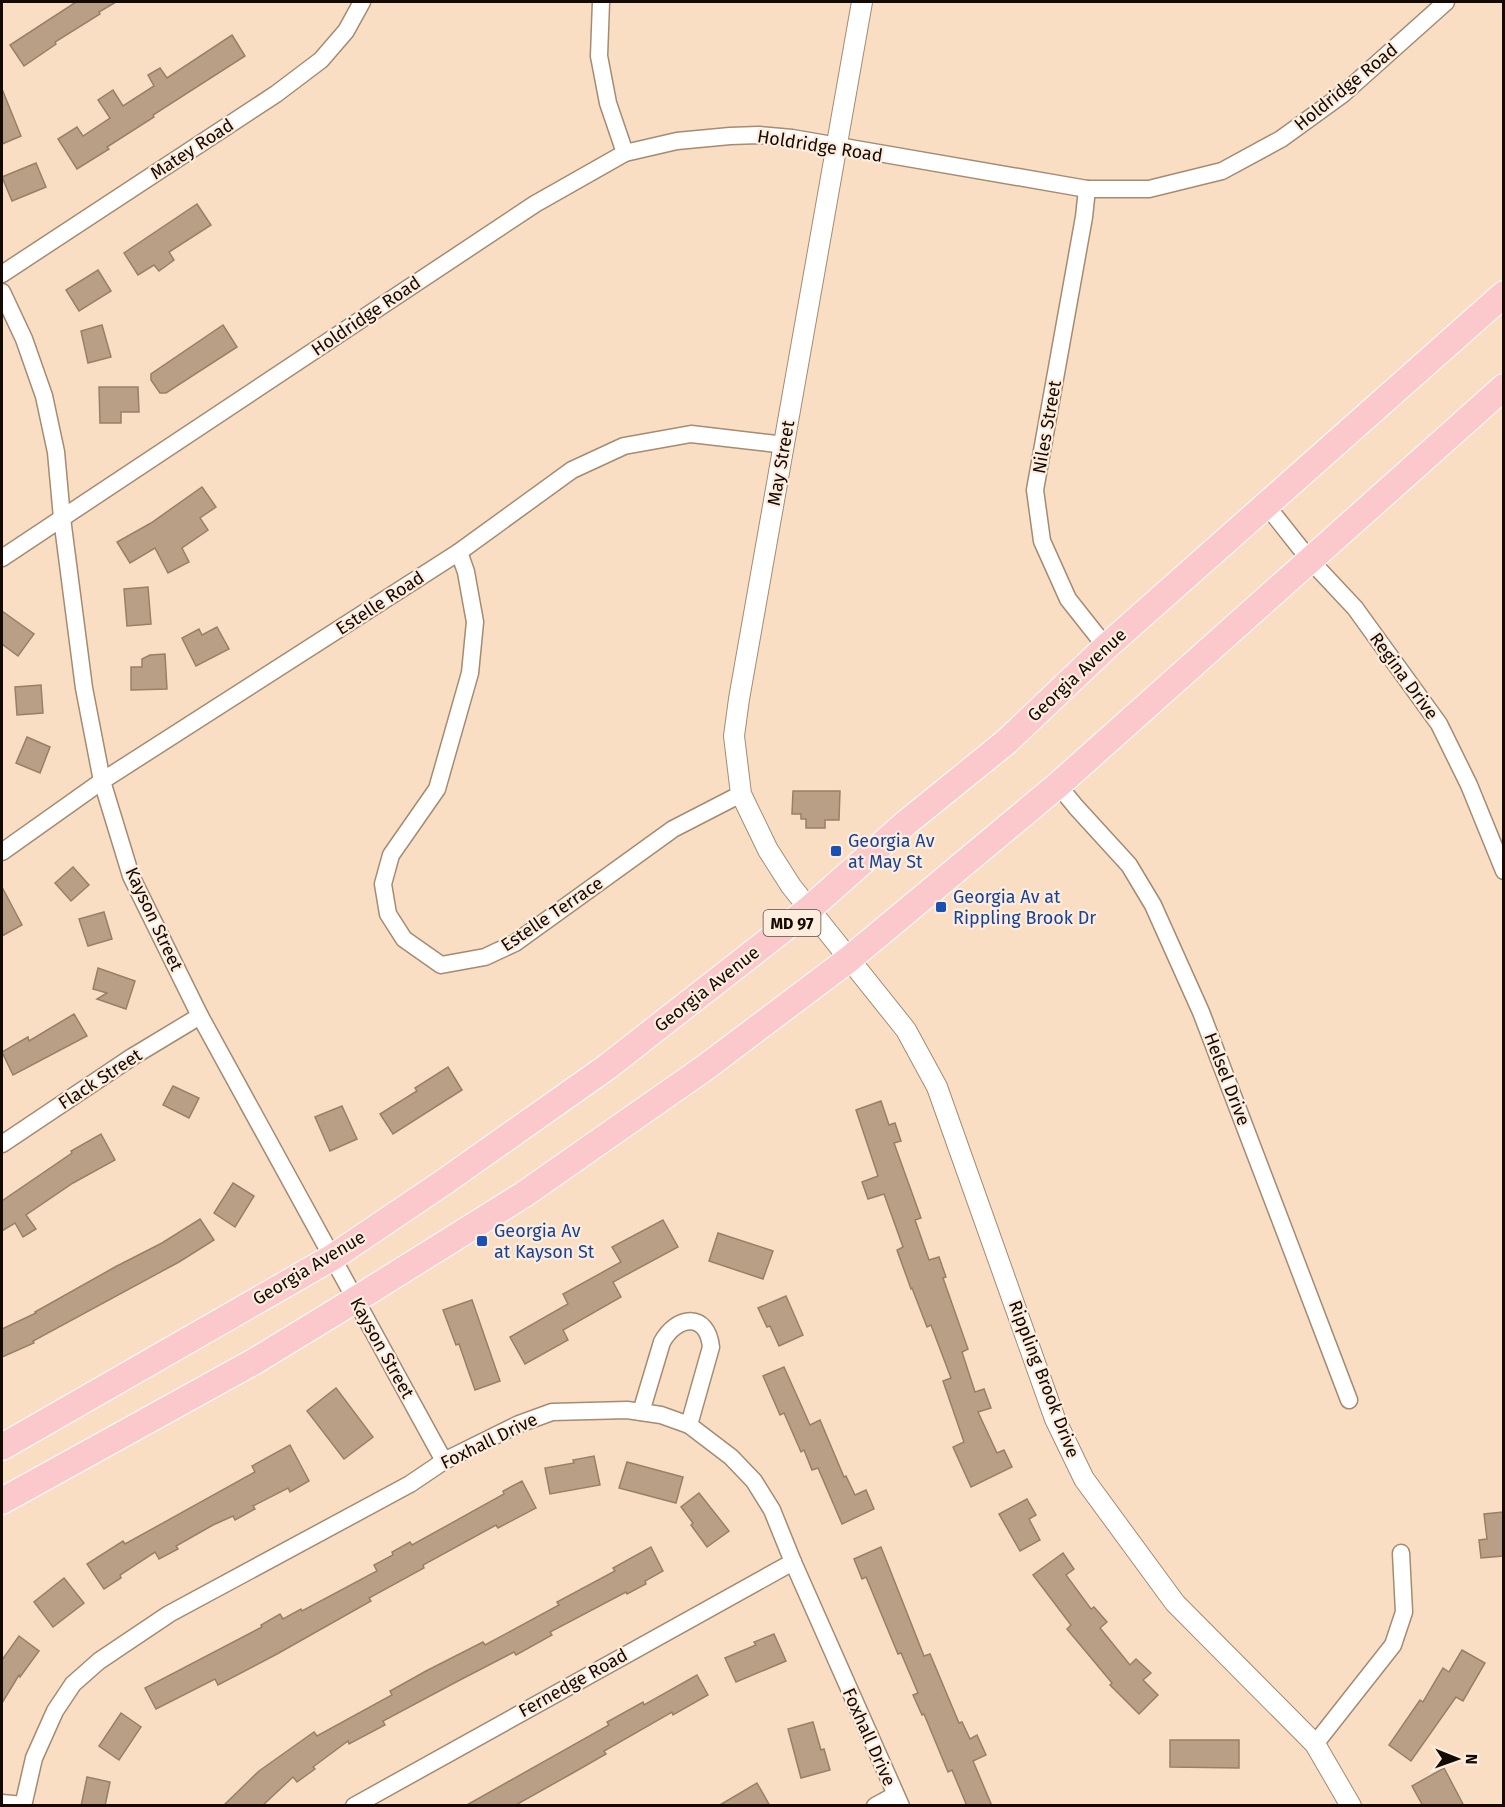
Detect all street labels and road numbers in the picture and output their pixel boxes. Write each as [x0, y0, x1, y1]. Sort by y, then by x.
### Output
street label: Holdridge Road [1290, 39, 1402, 135]
street label: Matey Road [146, 114, 238, 184]
street label: Holdridge Road [756, 125, 884, 167]
street label: Holdridge Road [307, 271, 425, 361]
street label: Niles Street [1028, 378, 1066, 475]
street label: May Street [763, 418, 799, 507]
street label: Estelle Road [332, 566, 428, 640]
street label: Georgia Avenue [1023, 624, 1131, 726]
street label: Regina Drive [1365, 628, 1443, 724]
street label: Kayson Street [120, 864, 188, 975]
street label: Estelle Terrace [497, 872, 607, 956]
road number: MD 97 [764, 910, 820, 936]
street label: Georgia Avenue [650, 941, 764, 1037]
street label: Helsel Drive [1199, 1029, 1255, 1129]
street label: Flack Street [54, 1044, 146, 1114]
street label: Georgia Avenue [249, 1226, 369, 1310]
street label: Kayson Street [345, 1294, 419, 1403]
street label: Rippling Brook Drive [1004, 1297, 1084, 1461]
street label: Foxhall Drive [437, 1408, 541, 1474]
street label: Fernedge Road [515, 1644, 631, 1722]
street label: Foxhall Drive [838, 1685, 900, 1789]

